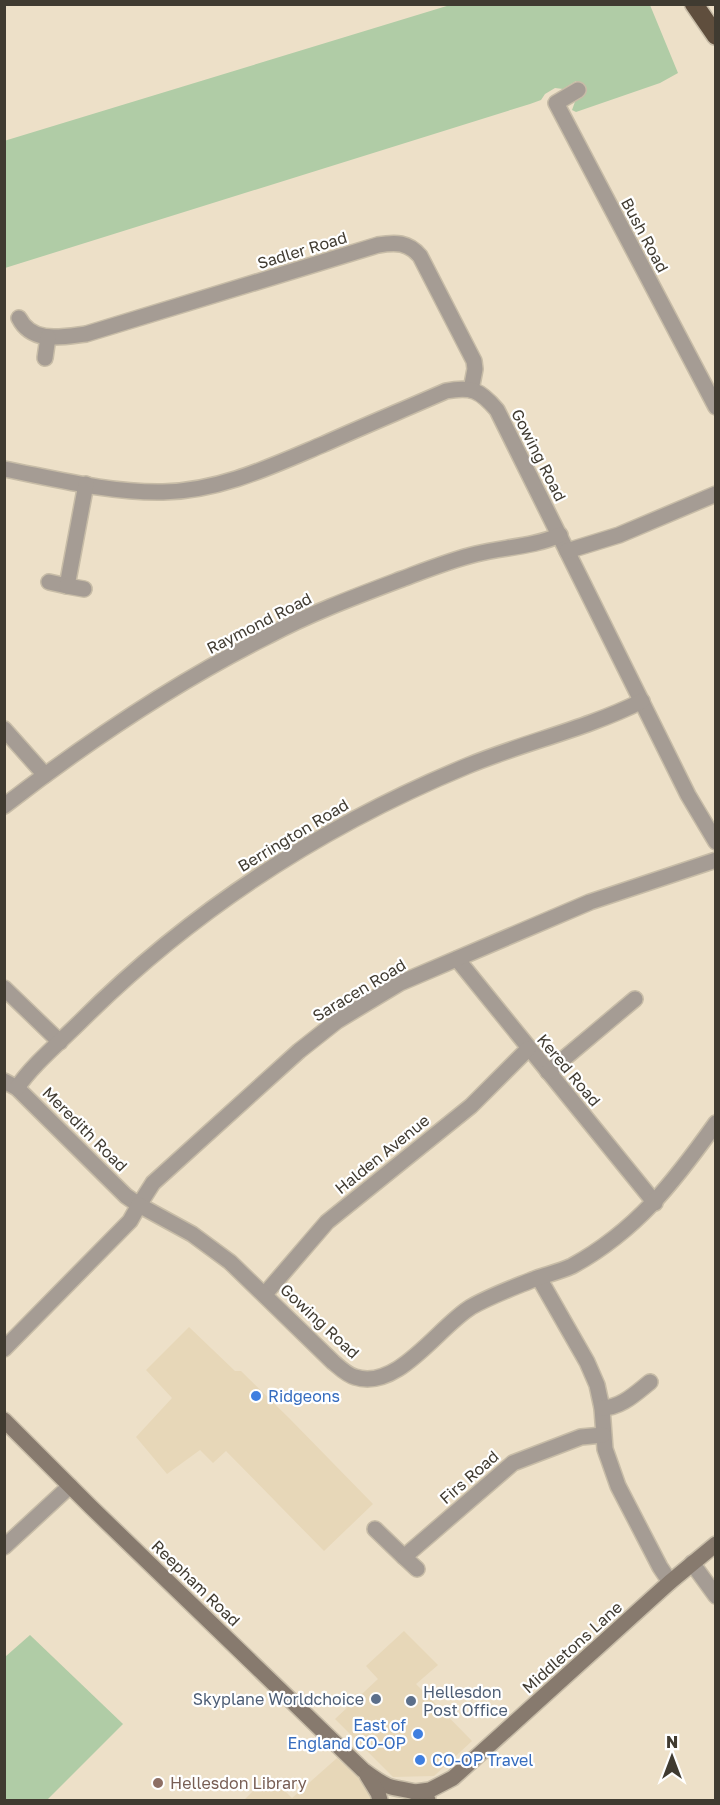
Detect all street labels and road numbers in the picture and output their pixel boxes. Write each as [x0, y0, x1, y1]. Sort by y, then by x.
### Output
street label: Bush Road [617, 194, 673, 276]
street label: Sadler Road [255, 227, 349, 273]
street label: Gowing Road [507, 406, 571, 504]
street label: Raymond Road [203, 588, 315, 658]
street label: Berrington Road [234, 794, 352, 876]
street label: Saracen Road [309, 954, 409, 1026]
street label: Kered Road [533, 1030, 605, 1110]
street label: Meredith Road [38, 1082, 132, 1176]
street label: Halden Avenue [331, 1110, 433, 1198]
street label: Gowing Road [276, 1279, 364, 1363]
street label: Firs Road [435, 1446, 503, 1508]
street label: Reepham Road [148, 1536, 244, 1630]
street label: Middletons Lane [518, 1597, 626, 1697]

